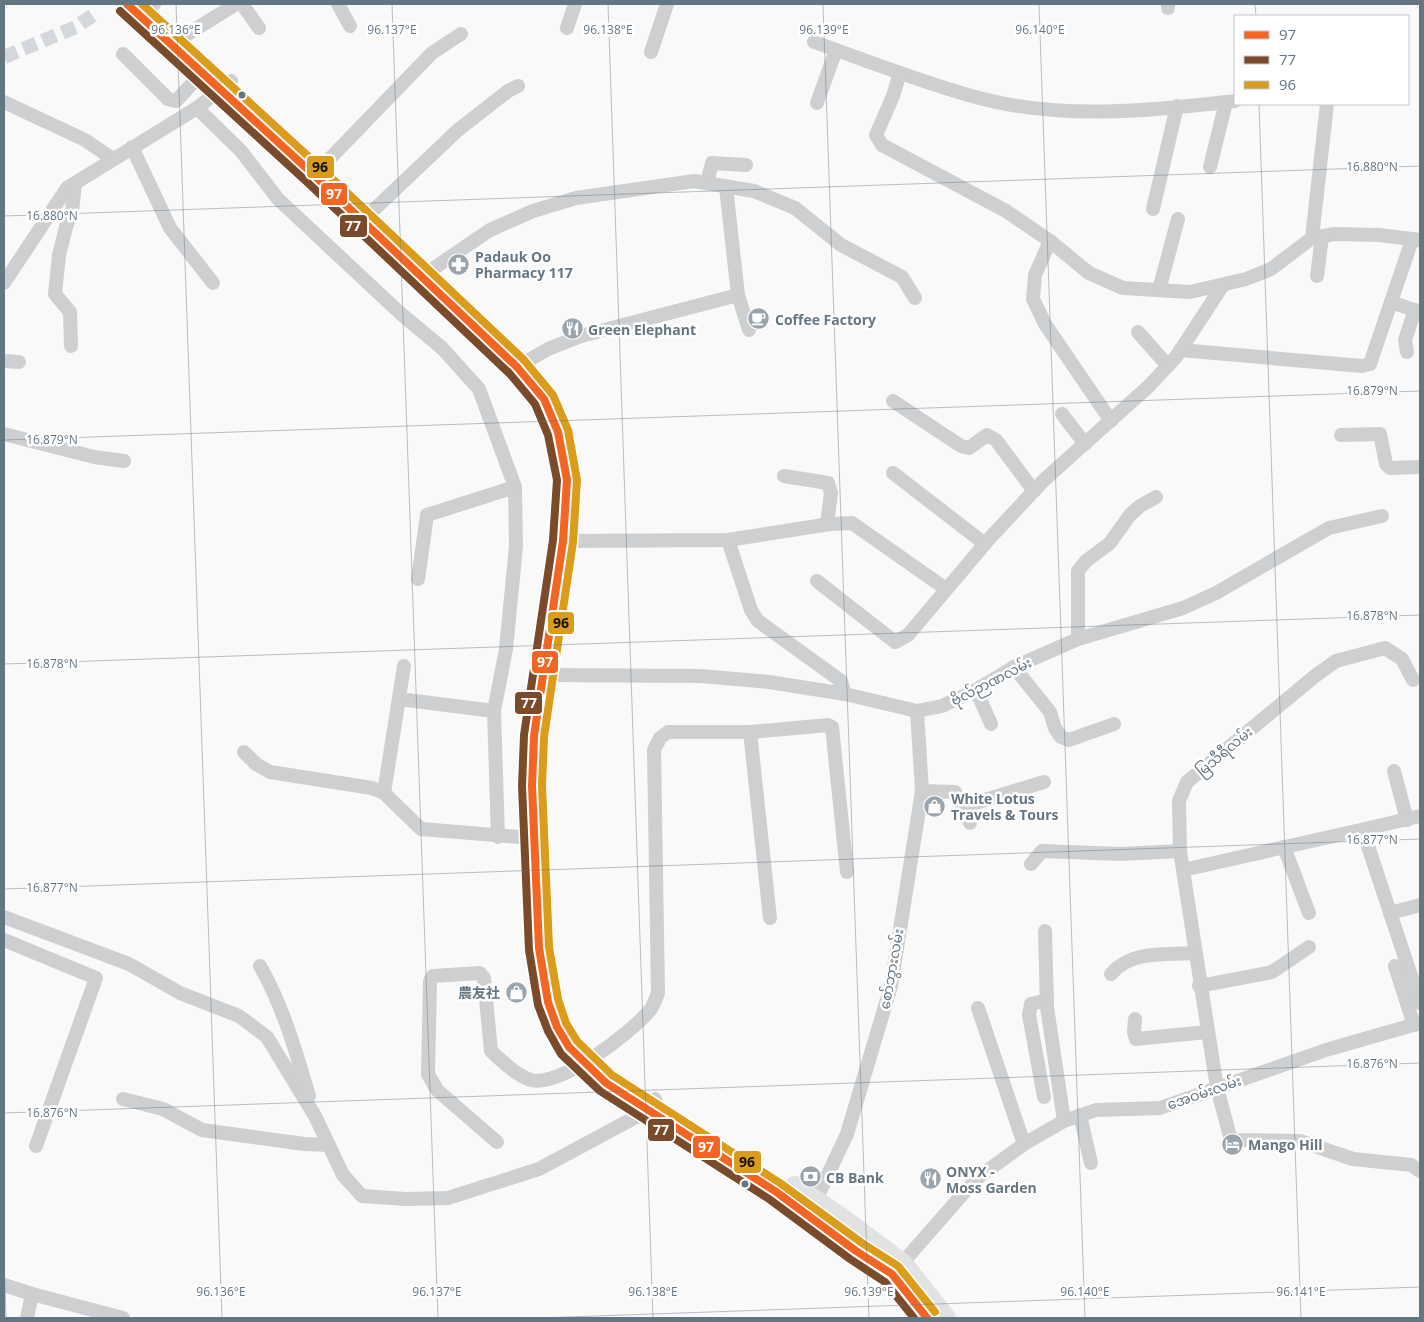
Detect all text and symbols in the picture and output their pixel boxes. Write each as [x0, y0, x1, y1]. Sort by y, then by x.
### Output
legend [1234, 15, 1409, 105]
text: 96.136°E [151, 21, 201, 38]
text: 96.137°E [367, 21, 417, 38]
text: 96.138°E [583, 21, 633, 38]
text: 96.139°E [799, 21, 849, 38]
text: 96.140°E [1015, 21, 1065, 38]
text: 97 [1279, 24, 1296, 44]
text: 77 [1279, 49, 1296, 69]
text: 96 [1279, 74, 1296, 94]
unlabelled marker [237, 90, 247, 100]
line badge: 96 [306, 155, 335, 179]
text: 96 [312, 157, 328, 176]
text: 16.880°N [1346, 158, 1398, 175]
line badge: 97 [320, 182, 348, 206]
text: 97 [326, 184, 342, 203]
text: 16.880°N [26, 207, 78, 224]
line badge: 77 [339, 214, 368, 238]
text: 77 [345, 216, 361, 235]
place label: Padauk Oo Pharmacy 117 [475, 247, 573, 282]
pharmacy icon: Padauk Oo Pharmacy 117 [447, 252, 471, 276]
cafe icon: Coffee Factory [747, 307, 771, 331]
place label: Coffee Factory [775, 310, 876, 329]
restaurant icon: Green Elephant [560, 317, 584, 341]
place label: Green Elephant [588, 320, 696, 339]
text: 16.879°N [1346, 382, 1398, 399]
text: 16.879°N [26, 431, 78, 448]
text: 16.878°N [1346, 607, 1398, 624]
line badge: 96 [547, 611, 575, 635]
text: 96 [553, 613, 569, 632]
line badge: 97 [531, 650, 559, 674]
text: 97 [537, 652, 553, 671]
street label: ဗိုလ်ဉာဏလမ်း [947, 652, 1036, 712]
text: 16.878°N [26, 655, 78, 672]
line badge: 77 [514, 691, 543, 715]
text: 77 [521, 693, 537, 712]
street label: မြသီရီလမ်း [1192, 722, 1258, 782]
place label: White Lotus Travels & Tours [951, 789, 1058, 824]
shop icon: White Lotus Travels & Tours [923, 794, 947, 818]
text: 16.877°N [1346, 831, 1398, 848]
text: 16.877°N [26, 879, 78, 896]
street label: စော်ဘွားလမ်း [875, 927, 909, 1011]
shop icon: 農友社 [504, 980, 528, 1004]
place label: 農友社 [458, 983, 500, 1002]
text: 16.876°N [1346, 1055, 1398, 1072]
street label: အေဝမ်းလမ်း [1164, 1070, 1244, 1114]
text: 16.876°N [26, 1104, 78, 1121]
line badge: 77 [647, 1118, 675, 1142]
text: 77 [653, 1120, 669, 1139]
hotel icon: Mango Hill [1220, 1132, 1244, 1156]
line badge: 97 [692, 1135, 721, 1159]
place label: Mango Hill [1248, 1135, 1323, 1154]
text: 97 [698, 1137, 714, 1156]
line badge: 96 [733, 1150, 762, 1174]
text: 96 [739, 1152, 755, 1171]
place label: ONYX - Moss Garden [946, 1162, 1037, 1197]
bank icon: CB Bank [798, 1165, 822, 1189]
restaurant icon: ONYX - Moss Garden [918, 1167, 942, 1191]
place label: CB Bank [826, 1168, 884, 1187]
unlabelled marker [740, 1179, 750, 1189]
text: 96.136°E [196, 1283, 246, 1300]
text: 96.137°E [412, 1283, 462, 1300]
text: 96.138°E [628, 1283, 678, 1300]
text: 96.139°E [844, 1283, 894, 1300]
text: 96.140°E [1060, 1283, 1110, 1300]
text: 96.141°E [1276, 1283, 1326, 1300]

